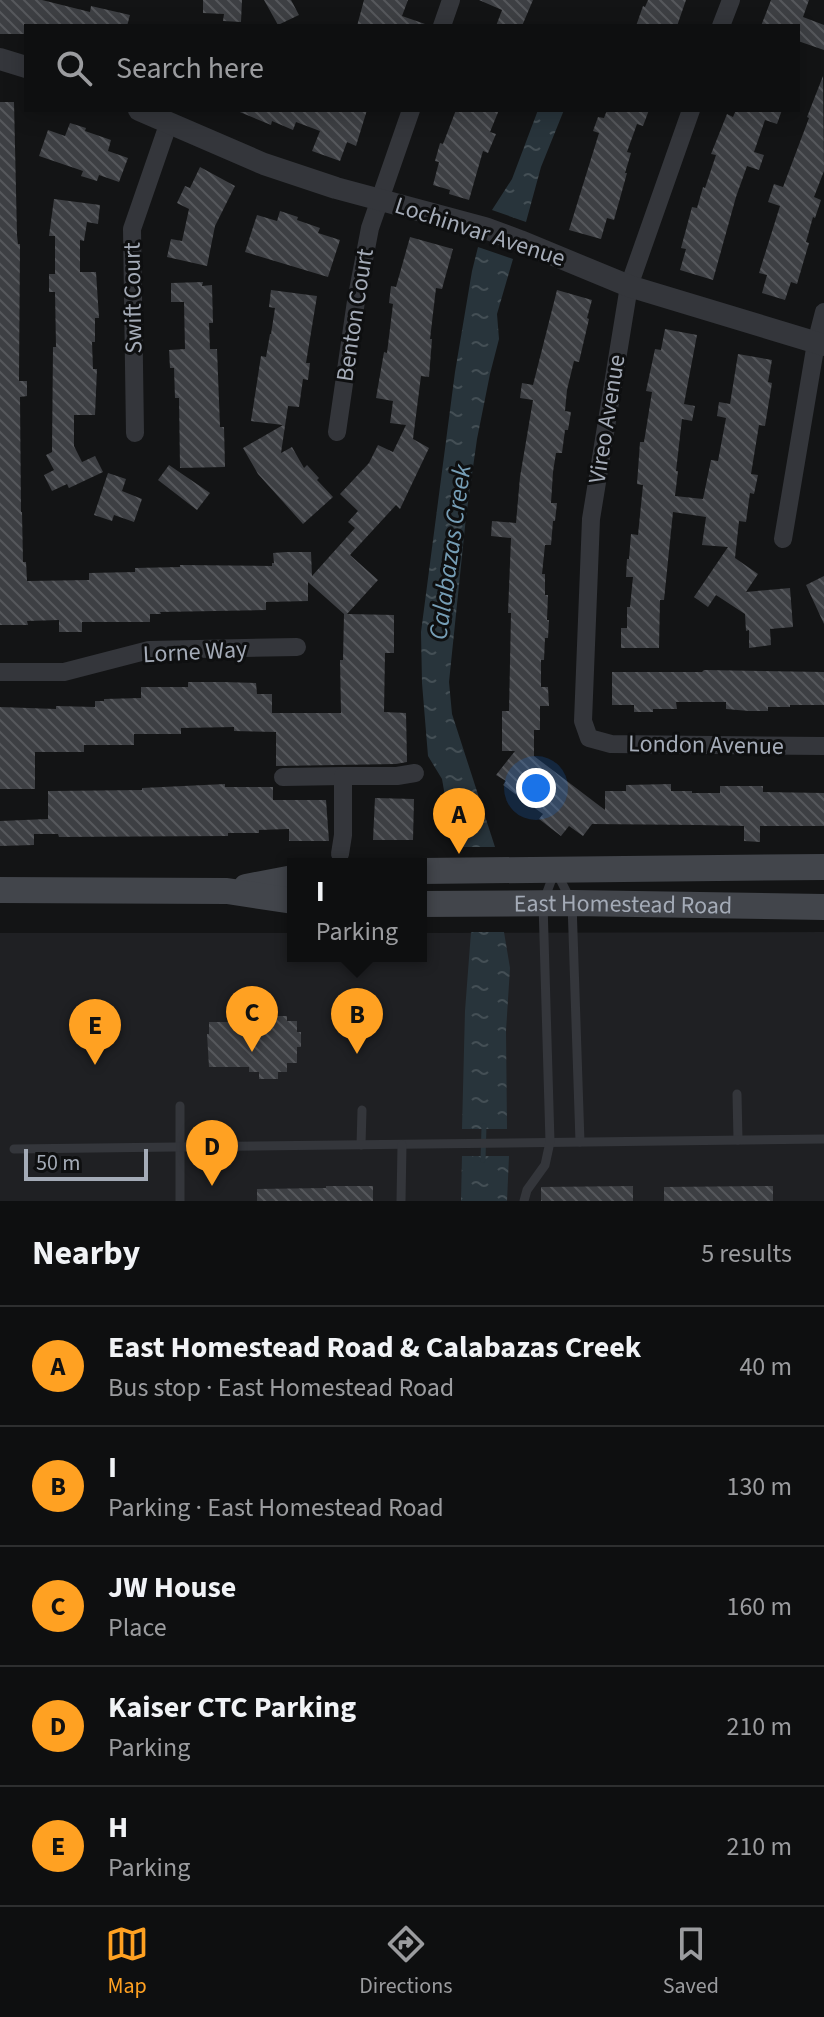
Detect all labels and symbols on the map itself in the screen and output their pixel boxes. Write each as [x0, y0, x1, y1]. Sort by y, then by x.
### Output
street label: Lochinvar Avenue [390, 188, 570, 276]
street label: Swift Court [115, 242, 151, 354]
street label: Benton Court [327, 246, 383, 384]
street label: Vireo Avenue [580, 352, 634, 486]
water label: Calabazas Creek [419, 461, 481, 642]
street label: Lorne Way [142, 632, 248, 672]
street label: London Avenue [628, 726, 784, 764]
your location [516, 768, 556, 808]
pin: A [433, 788, 485, 854]
street label: East Homestead Road [514, 885, 733, 923]
pin: C [226, 986, 278, 1052]
pin: B [331, 988, 383, 1054]
pin: E [69, 999, 121, 1065]
pin: D [186, 1120, 238, 1186]
scale bar [24, 1145, 148, 1181]

